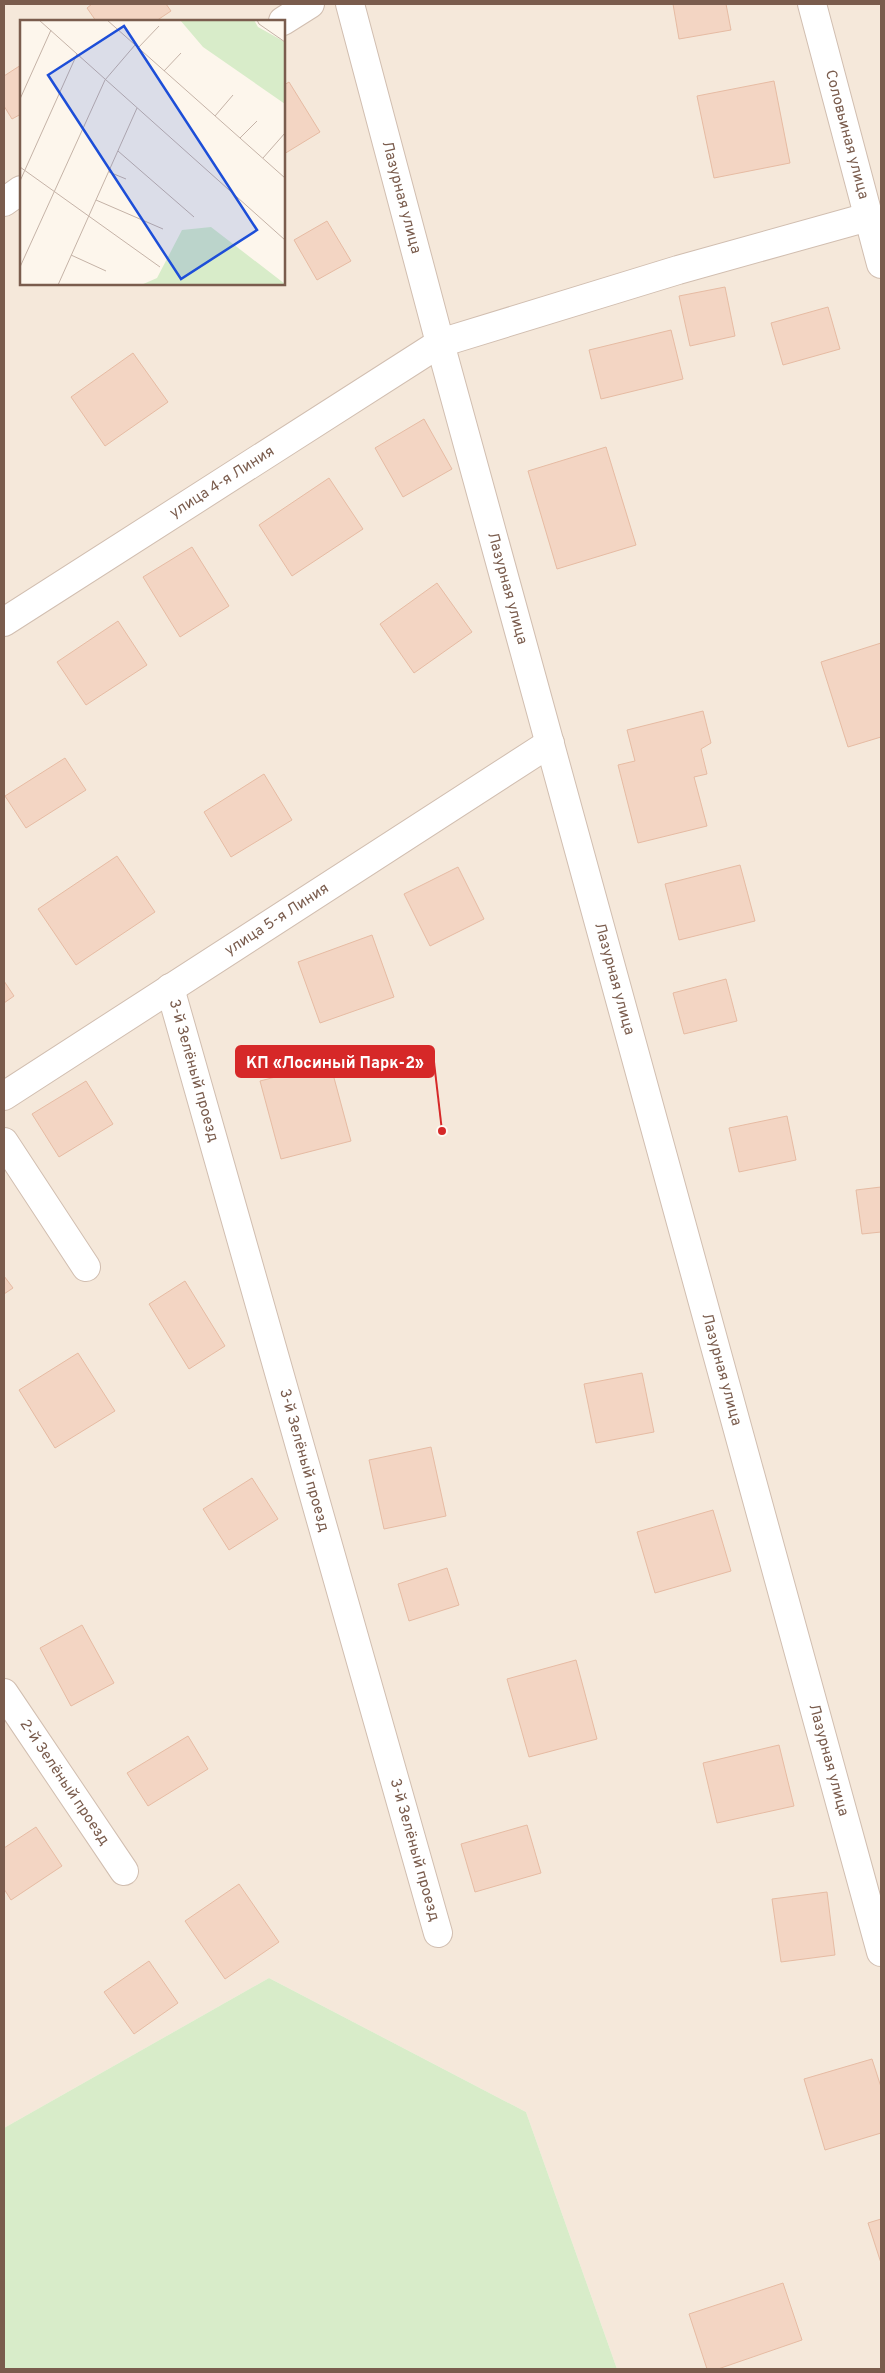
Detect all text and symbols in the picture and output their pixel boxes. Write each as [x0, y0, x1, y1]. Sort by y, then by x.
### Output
inset map [20, 20, 285, 285]
street label: Соловьиная улица [820, 68, 873, 201]
street label: Лазурная улица [377, 139, 425, 256]
street label: улица 4-я Линия [166, 442, 278, 523]
street label: Лазурная улица [483, 530, 532, 647]
street label: улица 5-я Линия [221, 879, 333, 960]
street label: Лазурная улица [590, 920, 639, 1037]
street label: 3-й Зелёный проезд [164, 997, 223, 1144]
callout: КП «Лосиный Парк-2» [236, 1046, 434, 1077]
text: КП «Лосиный Парк-2» [246, 1054, 424, 1074]
street label: Лазурная улица [697, 1311, 746, 1428]
street label: 3-й Зелёный проезд [275, 1387, 333, 1534]
street label: Лазурная улица [804, 1702, 853, 1818]
street label: 2-й Зелёный проезд [15, 1716, 114, 1849]
street label: 3-й Зелёный проезд [385, 1776, 444, 1924]

